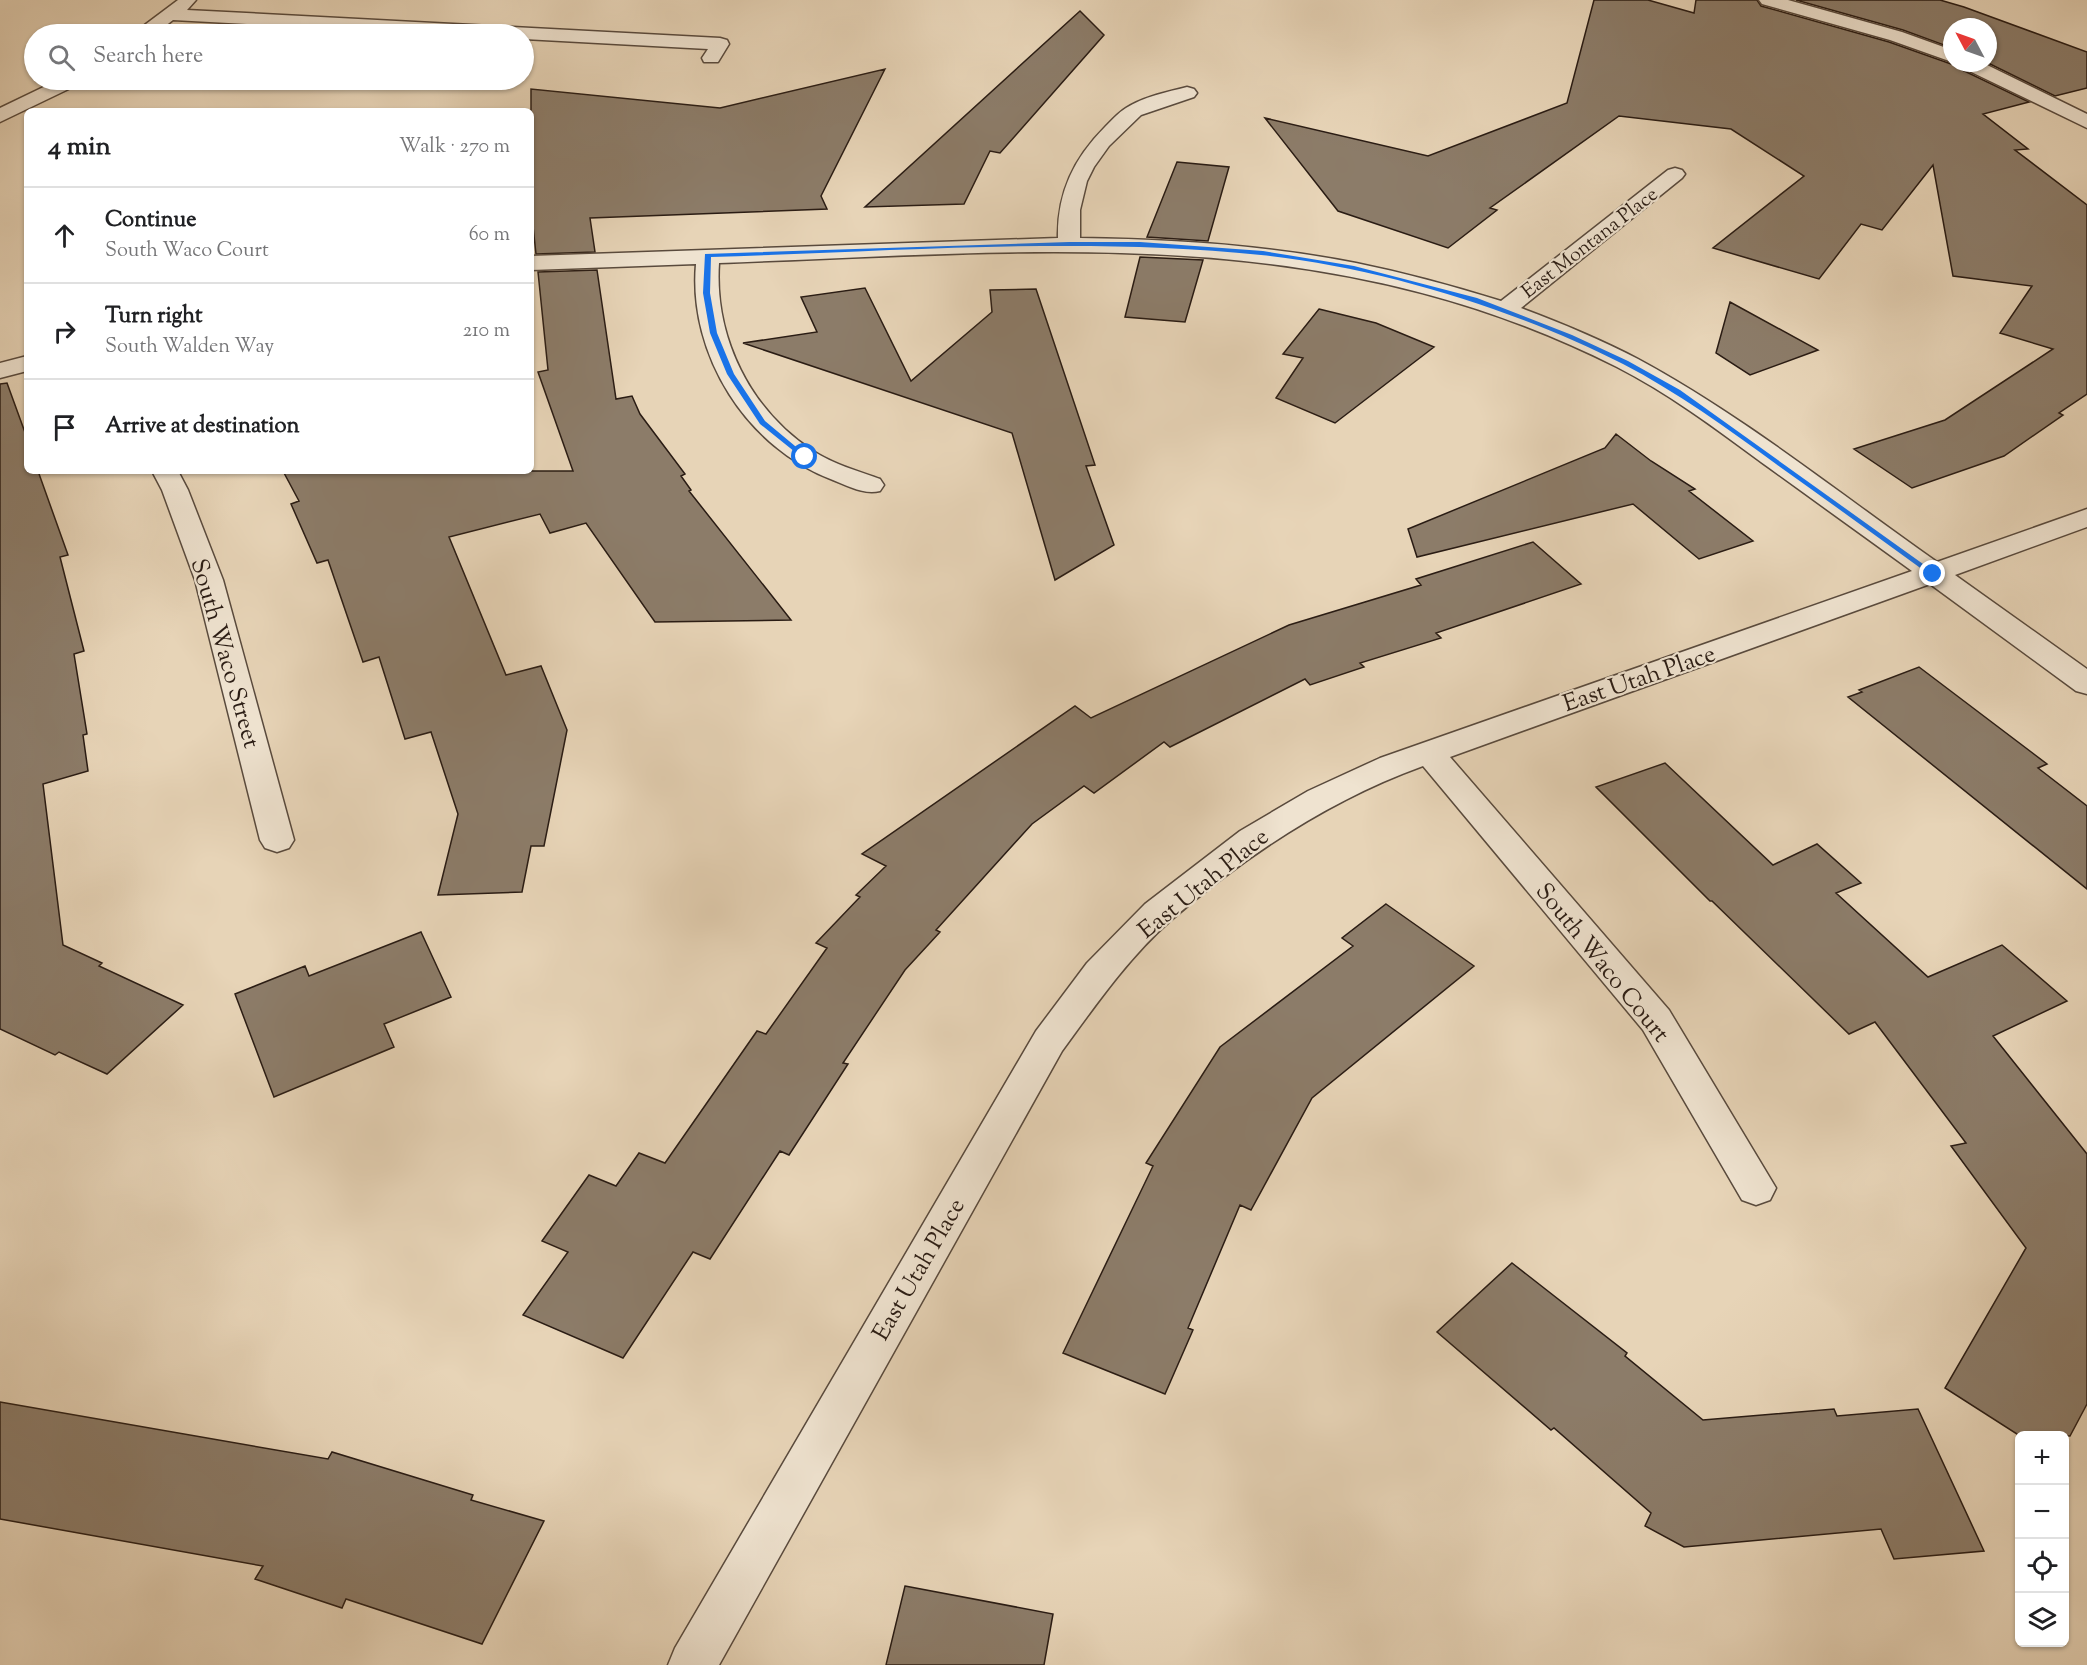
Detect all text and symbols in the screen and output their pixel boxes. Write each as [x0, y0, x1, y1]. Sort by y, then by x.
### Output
north arrow [1943, 18, 1997, 72]
search box [24, 24, 534, 90]
icon: search [45, 41, 78, 74]
text: Search here [93, 41, 203, 73]
text: 4 min [48, 129, 111, 166]
text: Walk · 270 m [399, 133, 510, 162]
street label: East Montana Place [1516, 181, 1665, 307]
text: Continue [105, 205, 196, 237]
icon: ahead [48, 219, 81, 252]
text: 60 m [469, 221, 510, 250]
text: South Waco Court [105, 237, 269, 266]
text: Turn right [105, 301, 202, 333]
icon: right [48, 315, 81, 348]
text: 210 m [463, 317, 510, 346]
text: South Walden Way [105, 333, 274, 362]
icon: arrive [48, 411, 81, 444]
text: Arrive at destination [105, 411, 300, 443]
route start [791, 443, 817, 469]
street label: South Waco Street [181, 555, 267, 752]
route end [1919, 560, 1945, 586]
street label: East Utah Place [1559, 638, 1721, 722]
street label: East Utah Place [1132, 821, 1277, 948]
street label: South Waco Court [1526, 876, 1677, 1050]
street label: East Utah Place [865, 1193, 974, 1347]
map controls [2015, 1431, 2069, 1647]
button: + [2015, 1431, 2069, 1485]
button: − [2015, 1485, 2069, 1539]
button: locate [2015, 1539, 2069, 1593]
button: layers [2015, 1593, 2069, 1647]

